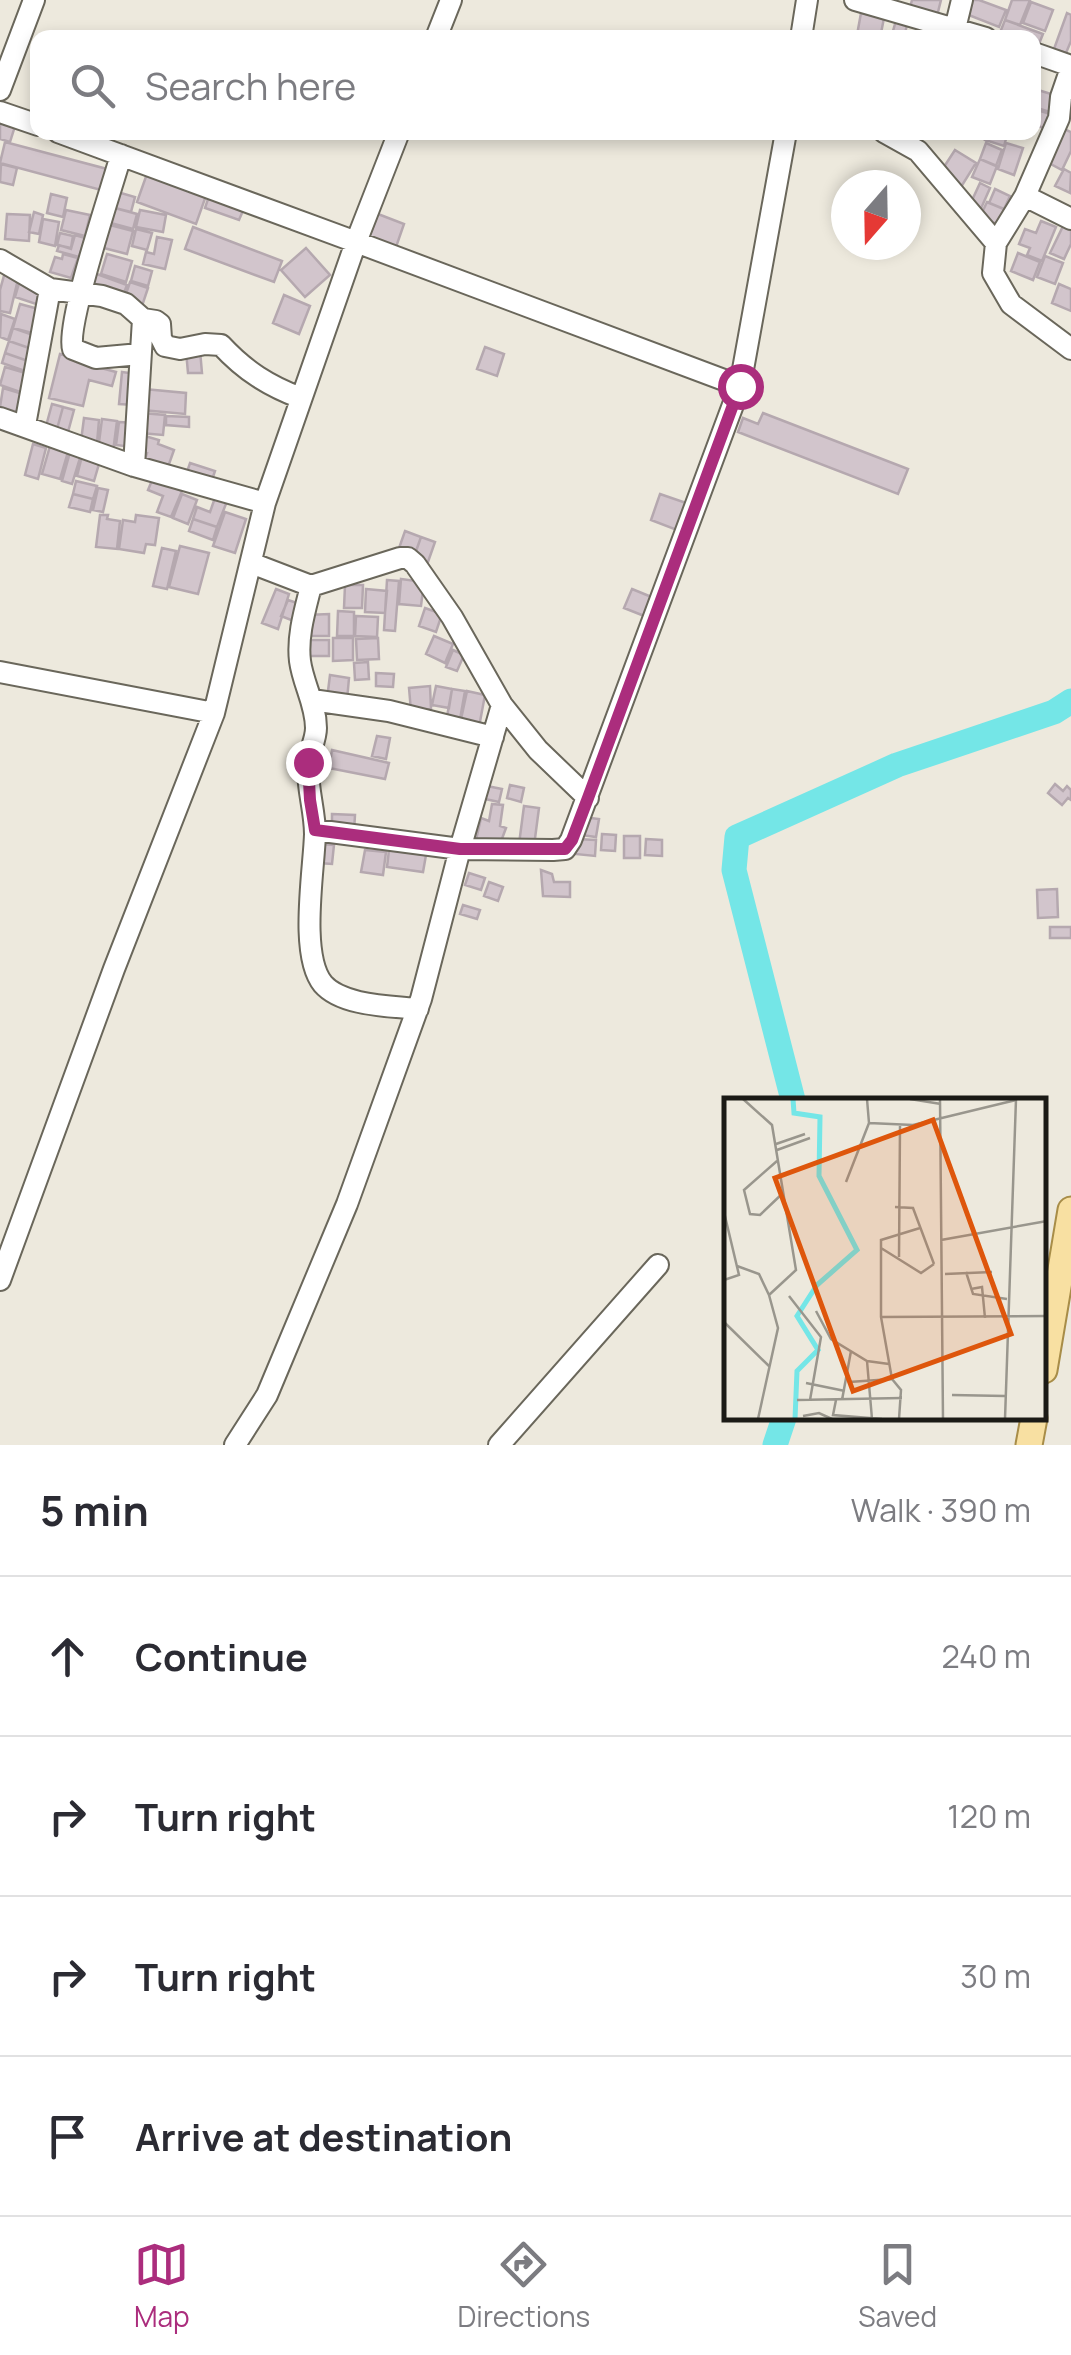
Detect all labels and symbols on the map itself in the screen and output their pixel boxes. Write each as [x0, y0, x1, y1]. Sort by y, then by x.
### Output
north arrow [831, 170, 921, 260]
route start [718, 364, 764, 410]
route end [286, 740, 332, 786]
inset map [724, 1098, 1046, 1420]

